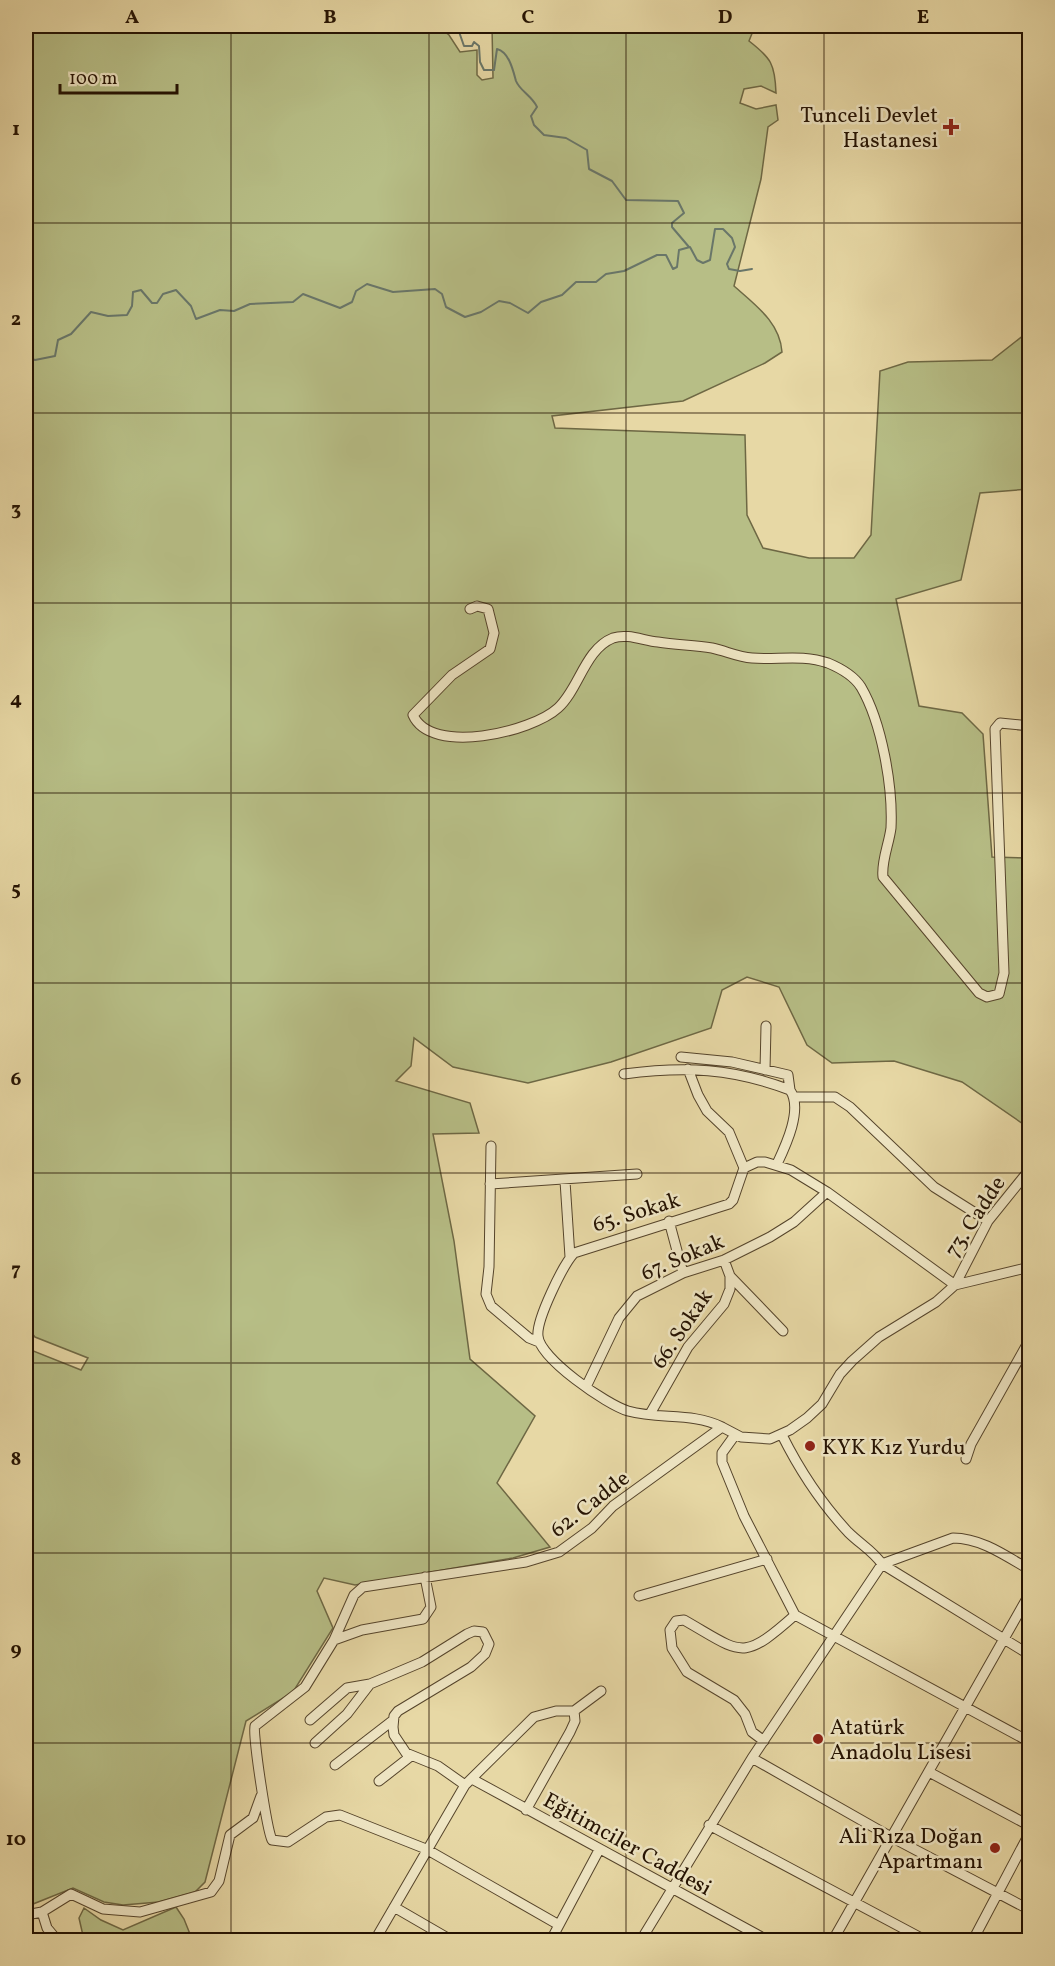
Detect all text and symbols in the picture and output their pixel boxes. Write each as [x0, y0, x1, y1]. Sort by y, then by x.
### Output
text: A [125, 4, 139, 32]
text: B [323, 4, 337, 32]
text: C [522, 4, 535, 32]
text: D [718, 4, 732, 32]
text: E [917, 4, 929, 32]
scale bar [60, 57, 177, 95]
text: 100 m [69, 67, 118, 92]
place label: Tunceli Devlet Hastanesi [800, 101, 938, 157]
text: 1 [12, 116, 20, 144]
marker: Tunceli Devlet Hastanesi [942, 118, 960, 136]
text: 2 [11, 306, 21, 334]
text: 3 [11, 496, 21, 524]
text: 4 [10, 686, 22, 714]
text: 5 [11, 876, 21, 904]
text: 6 [11, 1066, 22, 1094]
street label: 73. Cadde [938, 1171, 1014, 1264]
street label: 65. Sokak [589, 1185, 684, 1241]
street label: 67. Sokak [637, 1227, 729, 1290]
text: 7 [11, 1256, 21, 1284]
street label: 66. Sokak [645, 1283, 721, 1376]
place label: KYK Kız Yurdu [822, 1433, 966, 1464]
marker: KYK Kız Yurdu [803, 1439, 817, 1453]
text: 8 [11, 1446, 21, 1474]
street label: 62. Cadde [544, 1464, 637, 1546]
text: 9 [10, 1636, 22, 1664]
place label: Atatürk Anadolu Lisesi [830, 1713, 972, 1769]
marker: Atatürk Anadolu Lisesi [811, 1732, 825, 1746]
street label: Eğitimciler Caddesi [537, 1786, 717, 1904]
place label: Ali Rıza Doğan Apartmanı [839, 1822, 983, 1878]
text: 10 [6, 1826, 26, 1854]
marker: Ali Rıza Doğan Apartmanı [988, 1841, 1002, 1855]

